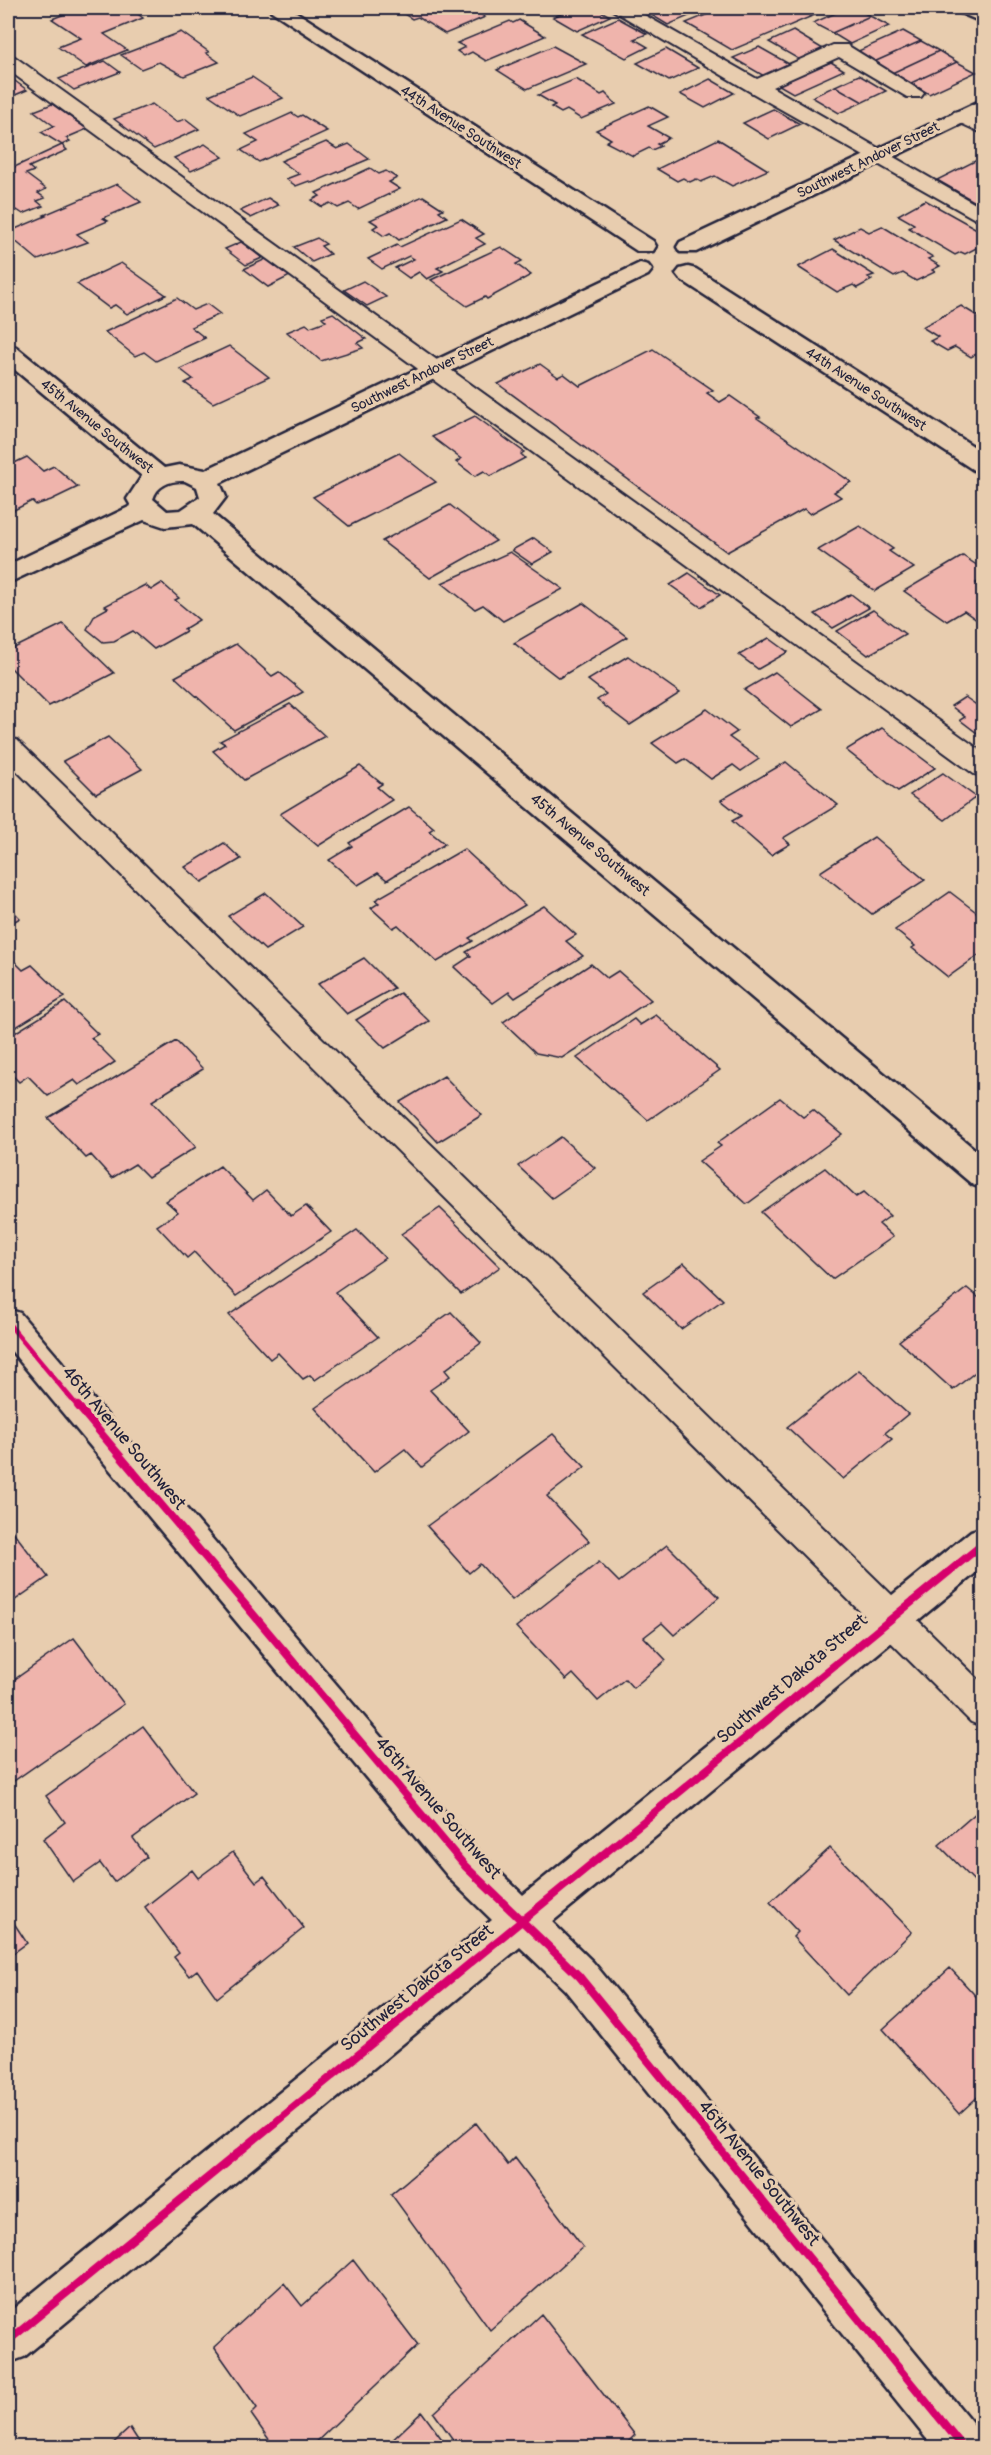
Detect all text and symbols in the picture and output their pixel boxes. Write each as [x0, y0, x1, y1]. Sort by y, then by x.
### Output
street label: 44th Avenue Southwest [397, 82, 525, 173]
street label: Southwest Andover Street [794, 118, 942, 202]
street label: Southwest Andover Street [348, 333, 496, 417]
street label: 44th Avenue Southwest [802, 344, 930, 435]
street label: 45th Avenue Southwest [37, 375, 157, 477]
street label: 45th Avenue Southwest [526, 789, 654, 901]
street label: 46th Avenue Southwest [57, 1361, 191, 1515]
street label: Southwest Dakota Street [712, 1609, 873, 1749]
street label: 46th Avenue Southwest [370, 1732, 507, 1884]
street label: Southwest Dakota Street [336, 1919, 499, 2057]
street label: 46th Avenue Southwest [693, 2095, 825, 2251]

